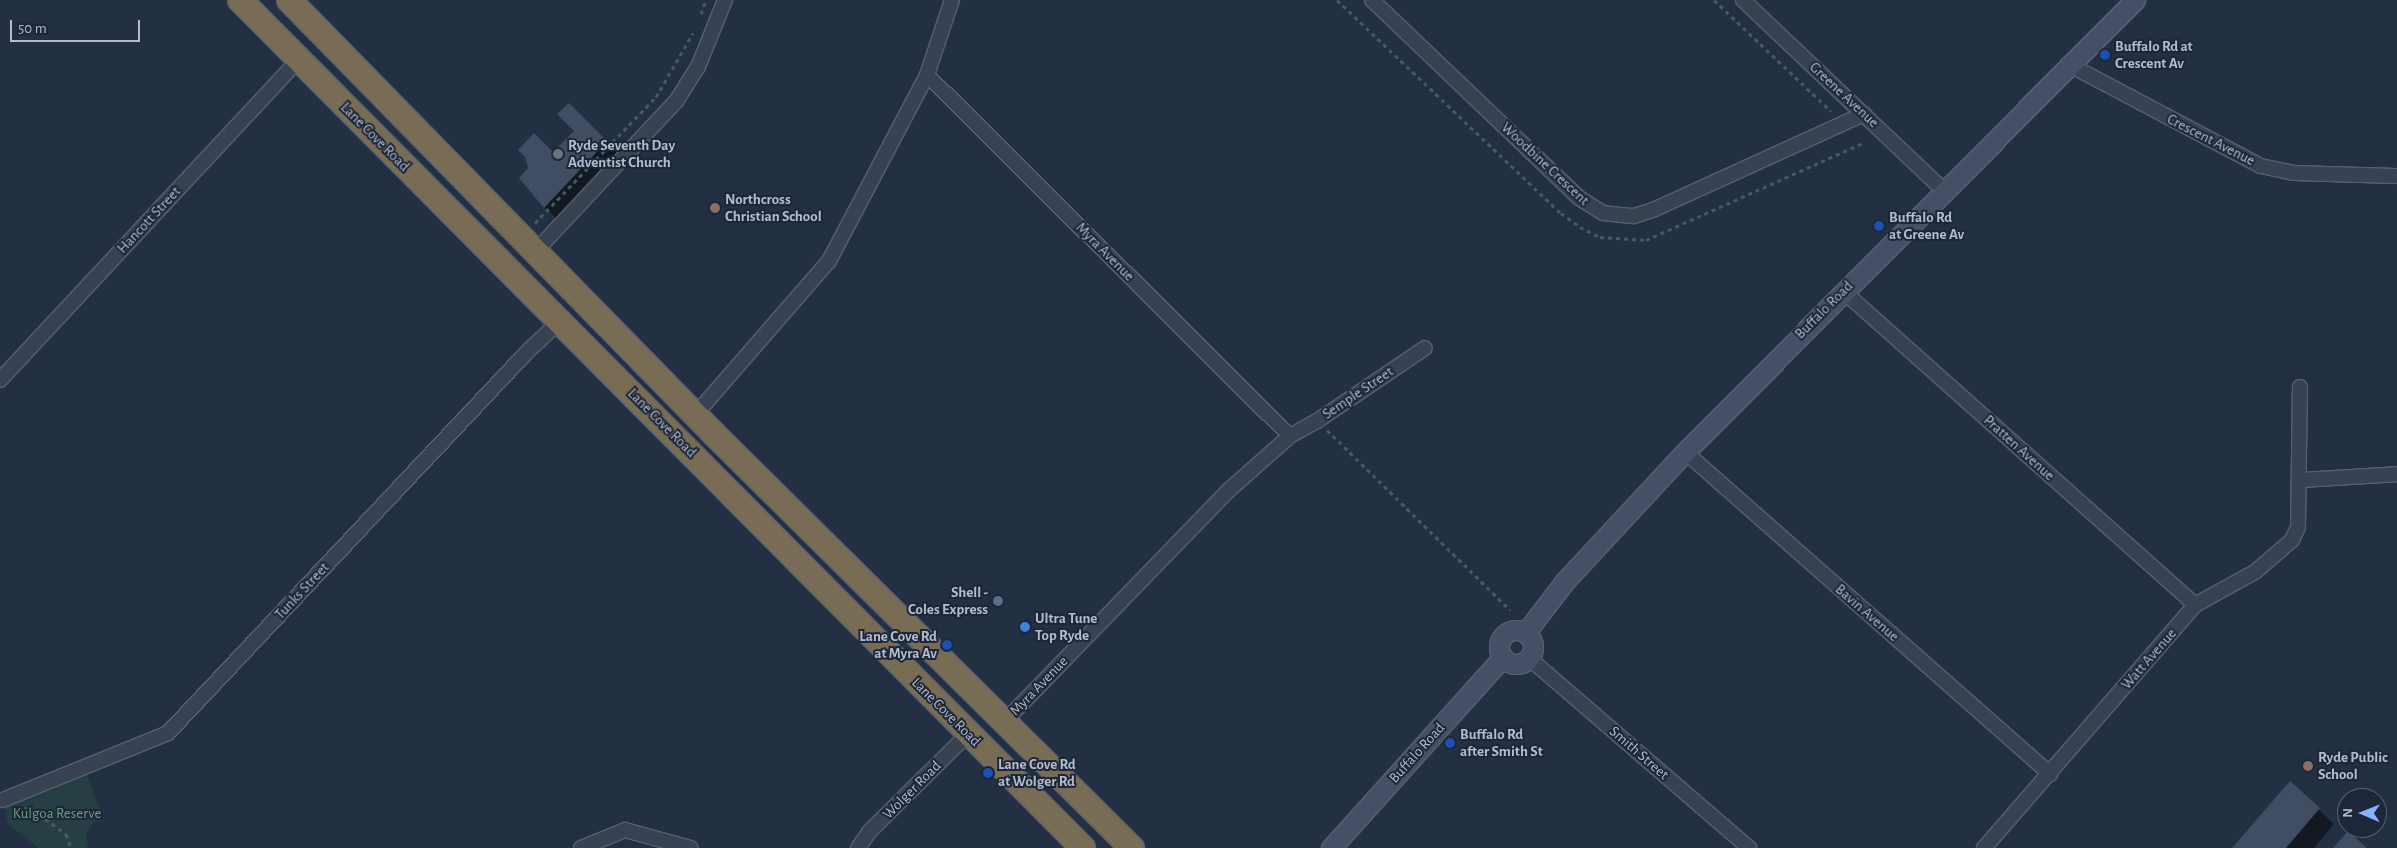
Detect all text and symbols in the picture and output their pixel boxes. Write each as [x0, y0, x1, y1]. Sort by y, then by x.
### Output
scale bar [12, 10, 142, 42]
text: 50 m [18, 21, 47, 36]
place label: Buffalo Rd at Crescent Av [2115, 37, 2193, 72]
marker: Buffalo Rd at Crescent Av [2099, 49, 2111, 61]
street label: Greene Avenue [1806, 58, 1882, 132]
street label: Lane Cove Road [337, 99, 413, 175]
street label: Crescent Avenue [2164, 110, 2258, 170]
street label: Woodbine Crescent [1497, 119, 1593, 209]
place label: Ryde Seventh Day Adventist Church [568, 136, 675, 171]
marker: Ryde Seventh Day Adventist Church [552, 148, 564, 160]
street label: Hancott Street [113, 183, 185, 257]
place label: Northcross Christian School [725, 190, 822, 225]
marker: Northcross Christian School [709, 202, 721, 214]
place label: Buffalo Rd at Greene Av [1889, 208, 1964, 243]
street label: Myra Avenue [1072, 219, 1138, 285]
marker: Buffalo Rd at Greene Av [1873, 220, 1885, 232]
street label: Buffalo Road [1791, 277, 1857, 343]
street label: Semple Street [1319, 363, 1397, 423]
street label: Lane Cove Road [624, 385, 700, 461]
street label: Pratten Avenue [1980, 411, 2058, 485]
street label: Tunks Street [271, 559, 333, 623]
street label: Bavin Avenue [1831, 580, 1903, 646]
place label: Shell - Coles Express [908, 583, 988, 618]
marker: Shell - Coles Express [992, 595, 1004, 607]
place label: Ultra Tune Top Ryde [1035, 609, 1097, 644]
marker: Ultra Tune Top Ryde [1019, 621, 1031, 633]
street label: Watt Avenue [2118, 625, 2180, 693]
place label: Lane Cove Rd at Myra Av [859, 627, 937, 662]
marker: Lane Cove Rd at Myra Av [941, 639, 953, 651]
street label: Myra Avenue [1006, 652, 1072, 720]
street label: Lane Cove Road [908, 674, 984, 750]
street label: Buffalo Road [1385, 719, 1449, 787]
street label: Smith Street [1606, 722, 1672, 784]
place label: Buffalo Rd after Smith St [1460, 725, 1543, 760]
marker: Buffalo Rd after Smith St [1444, 737, 1456, 749]
place label: Ryde Public School [2318, 748, 2388, 783]
place label: Lane Cove Rd at Wolger Rd [998, 755, 1076, 790]
street label: Wolger Road [879, 757, 945, 823]
marker: Ryde Public School [2302, 760, 2314, 772]
marker: Lane Cove Rd at Wolger Rd [982, 767, 994, 779]
north arrow [2337, 788, 2387, 838]
park label: Kulgoa Reserve [13, 805, 101, 823]
text: N [2341, 808, 2355, 818]

